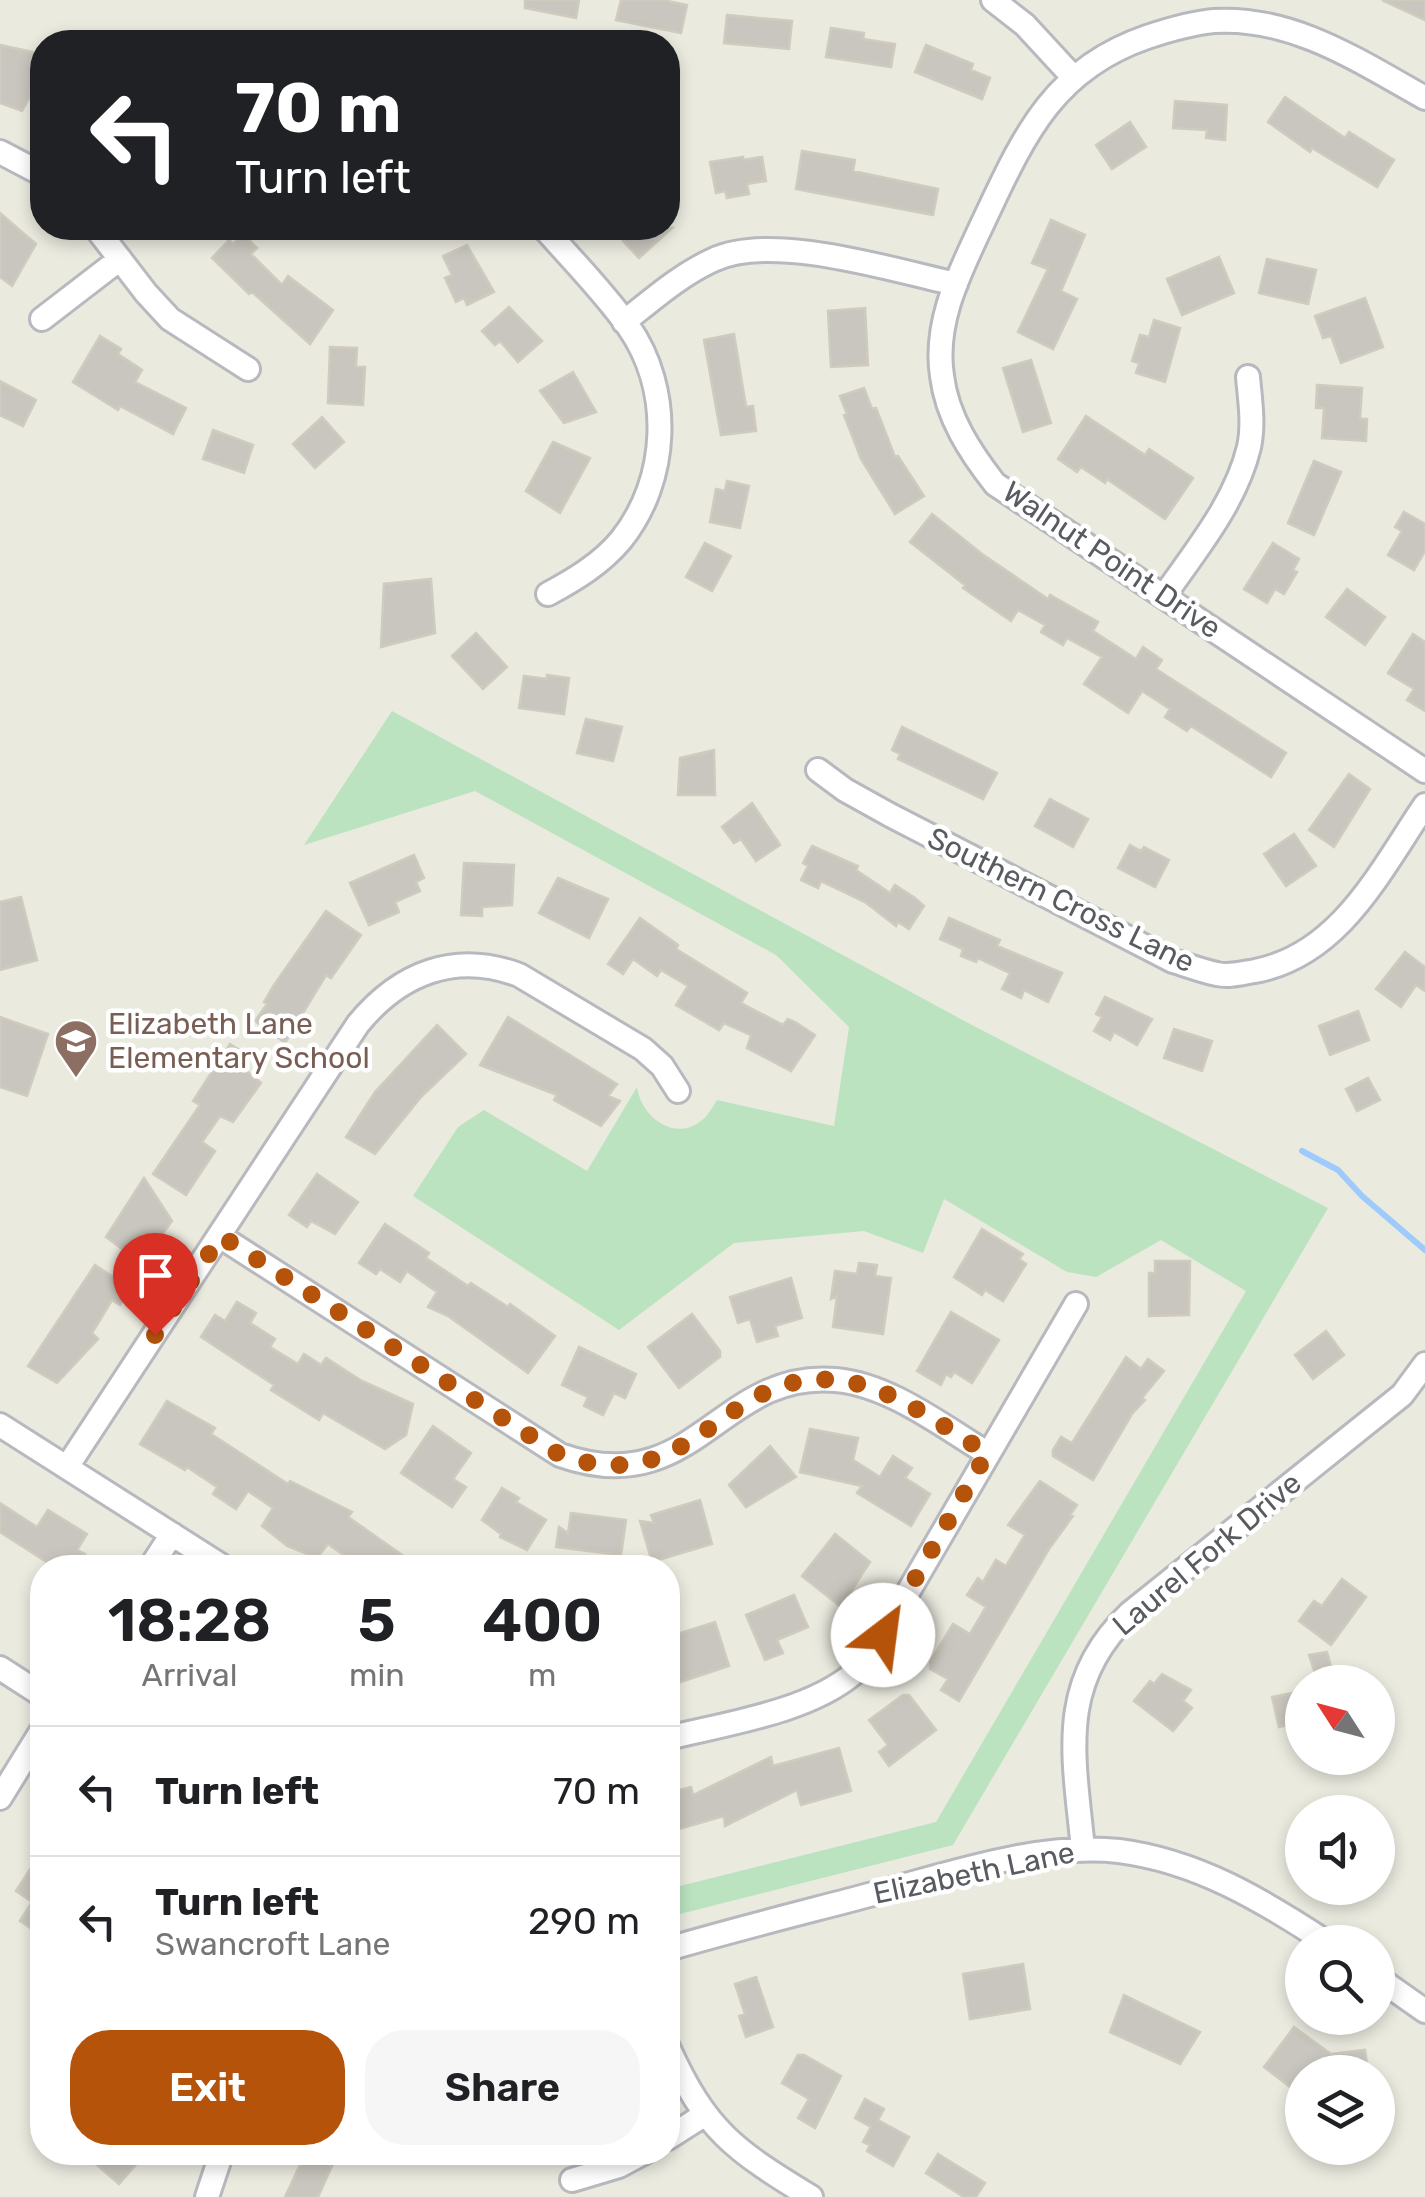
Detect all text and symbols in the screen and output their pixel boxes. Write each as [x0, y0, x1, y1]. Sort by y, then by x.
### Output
text: 70 m [235, 67, 402, 150]
icon: left [70, 70, 200, 200]
text: Turn left [235, 151, 411, 204]
street label: Walnut Point Drive [996, 474, 1228, 646]
street label: Southern Cross Lane [922, 820, 1200, 980]
place label: Elizabeth Lane Elementary School [108, 1006, 370, 1076]
school or university icon: Elizabeth Lane Elementary School [53, 1018, 99, 1079]
pin [113, 1233, 198, 1336]
icon: arrive [128, 1248, 183, 1303]
street label: Laurel Fork Drive [1106, 1465, 1308, 1643]
position arrow [831, 1583, 935, 1687]
text: 18:28 [108, 1585, 271, 1656]
text: 5 [358, 1585, 396, 1656]
text: 400 [482, 1585, 602, 1656]
text: Arrival [141, 1656, 237, 1694]
text: min [349, 1656, 405, 1694]
text: m [528, 1656, 556, 1694]
north arrow [1285, 1665, 1395, 1775]
map controls [1285, 1665, 1395, 2165]
icon: left [70, 1764, 125, 1819]
text: Turn left [155, 1768, 319, 1814]
text: 70 m [553, 1768, 640, 1814]
button: sound [1285, 1795, 1395, 1905]
street label: Elizabeth Lane [870, 1834, 1078, 1912]
text: Turn left [155, 1879, 319, 1925]
icon: left [70, 1894, 125, 1949]
text: 290 m [528, 1898, 640, 1944]
text: Swancroft Lane [155, 1925, 390, 1963]
button: search [1285, 1925, 1395, 2035]
button: Exit [70, 2030, 345, 2145]
button: Share [365, 2030, 640, 2145]
button: layers [1285, 2055, 1395, 2165]

